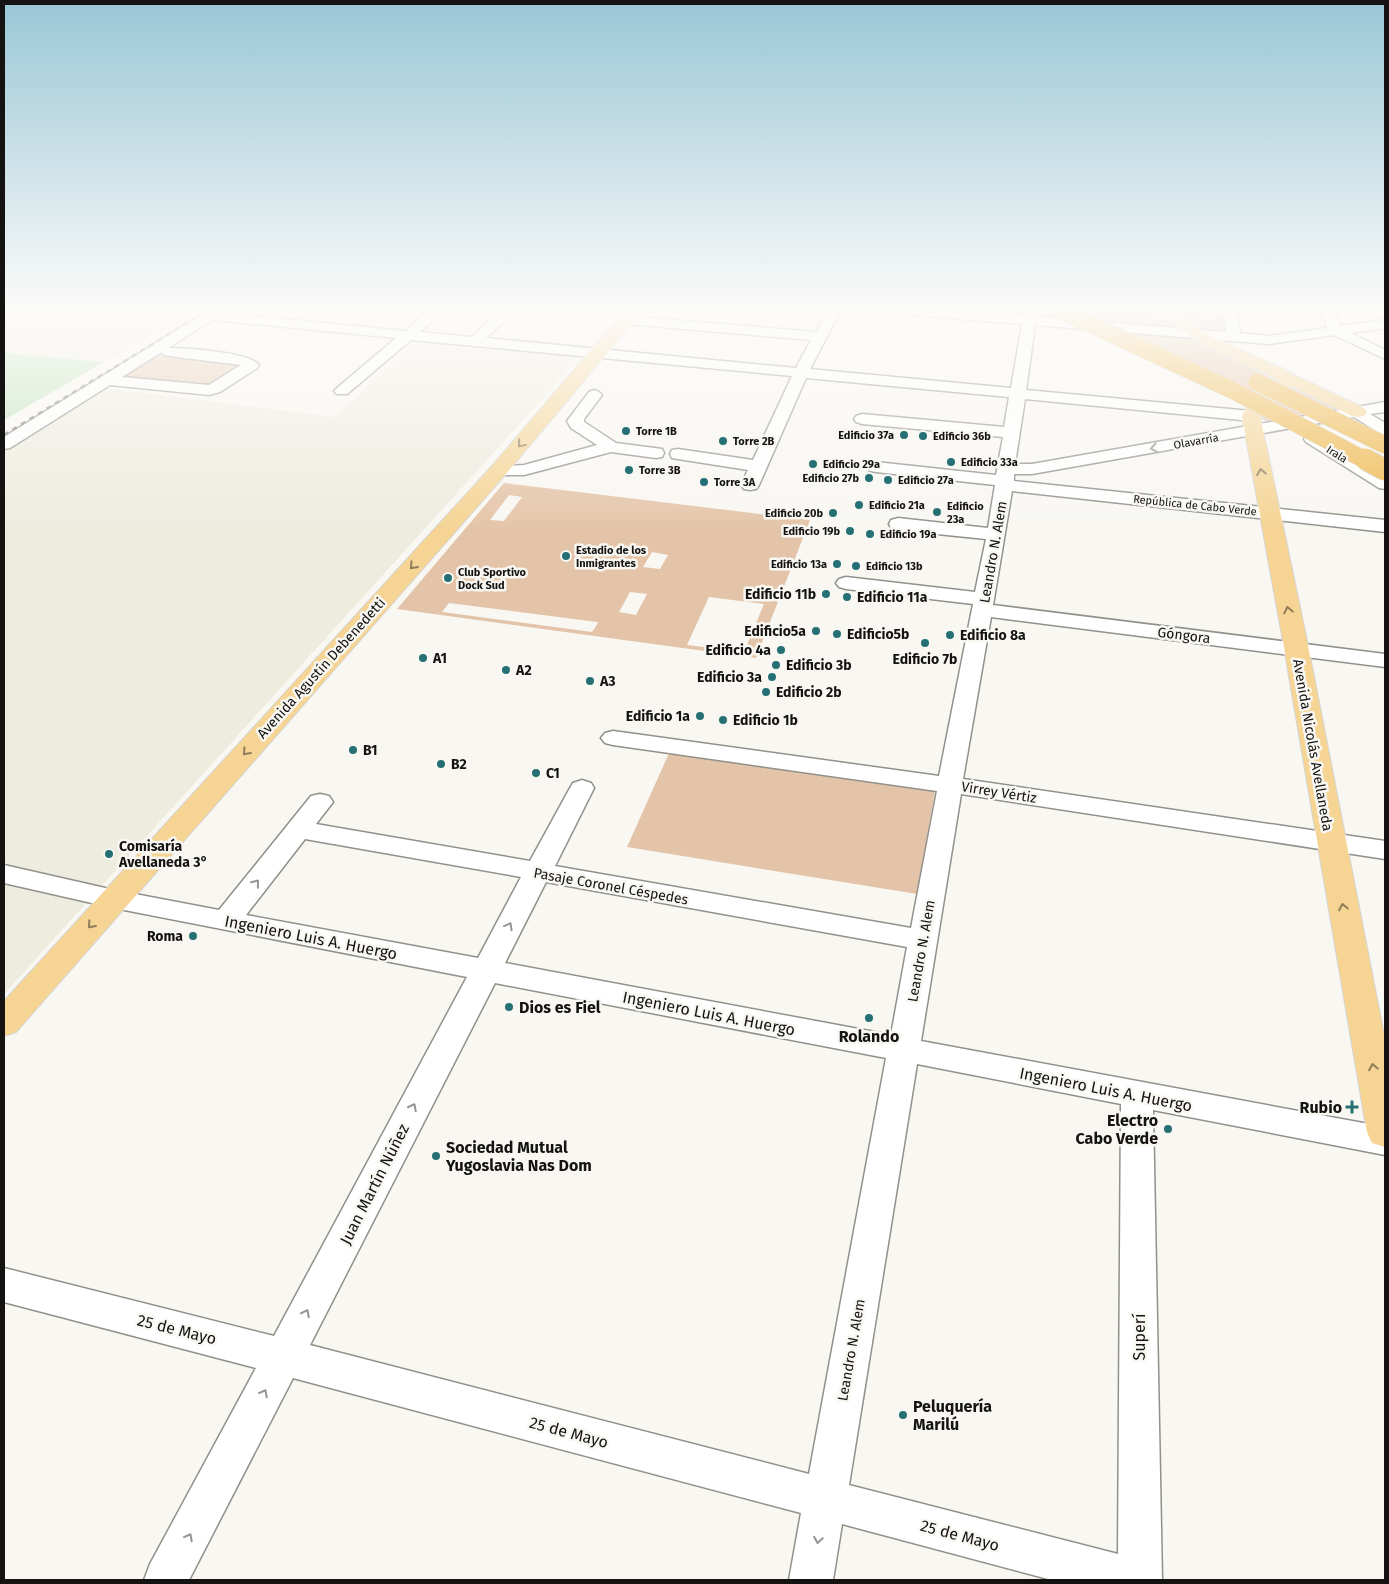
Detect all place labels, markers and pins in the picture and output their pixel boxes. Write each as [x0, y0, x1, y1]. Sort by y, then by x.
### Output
marker: Torre 1B [620, 425, 632, 437]
place label: Torre 1B [636, 425, 677, 438]
place label: Edificio 37a [838, 429, 894, 442]
marker: Edificio 37a [898, 429, 910, 441]
marker: Edificio 36b [917, 430, 929, 442]
place label: Edificio 36b [933, 430, 991, 443]
marker: Torre 2B [717, 435, 729, 447]
place label: Torre 2B [733, 435, 775, 448]
marker: Edificio 33a [945, 456, 957, 468]
place label: Edificio 33a [961, 456, 1018, 469]
marker: Edificio 29a [807, 458, 819, 470]
place label: Edificio 29a [823, 458, 880, 471]
marker: Torre 3B [623, 464, 635, 476]
place label: Torre 3B [639, 464, 681, 477]
place label: Edificio 27b [802, 472, 859, 485]
marker: Edificio 27b [863, 472, 875, 484]
marker: Edificio 27a [882, 474, 894, 486]
place label: Edificio 27a [898, 474, 954, 487]
marker: Torre 3A [698, 476, 710, 488]
place label: Torre 3A [714, 476, 756, 489]
marker: Edificio 21a [853, 499, 865, 511]
place label: Edificio 21a [869, 499, 925, 512]
place label: Edificio 23a [947, 500, 984, 526]
marker: Edificio 23a [931, 506, 943, 518]
place label: Edificio 20b [765, 507, 823, 520]
marker: Edificio 20b [827, 507, 839, 519]
place label: Edificio 19b [783, 525, 840, 538]
marker: Edificio 19b [844, 525, 856, 537]
marker: Edificio 19a [864, 528, 876, 540]
place label: Edificio 19a [880, 528, 936, 541]
place label: Estadio de los Inmigrantes [576, 544, 647, 570]
marker: Estadio de los Inmigrantes [560, 550, 572, 562]
place label: Edificio 13a [771, 558, 827, 571]
marker: Edificio 13a [831, 558, 843, 570]
marker: Edificio 13b [850, 560, 862, 572]
place label: Edificio 13b [866, 560, 923, 573]
place label: Club Sportivo Dock Sud [458, 566, 527, 592]
marker: Club Sportivo Dock Sud [442, 572, 454, 584]
place label: Edificio 11b [745, 586, 816, 603]
marker: Edificio 11b [820, 588, 832, 600]
place label: Edificio 11a [857, 589, 928, 606]
marker: Edificio 11a [841, 591, 853, 603]
place label: Edificio5a [744, 623, 806, 640]
marker: Edificio5a [810, 625, 822, 637]
place label: Edificio5b [847, 626, 909, 643]
place label: Edificio 8a [960, 627, 1026, 644]
marker: Edificio5b [831, 628, 843, 640]
marker: Edificio 8a [944, 629, 956, 641]
marker: Edificio 7b [919, 637, 931, 649]
place label: Edificio 4a [705, 642, 771, 659]
marker: Edificio 4a [775, 644, 787, 656]
place label: A1 [432, 650, 447, 667]
place label: Edificio 7b [893, 651, 957, 668]
marker: A1 [417, 652, 429, 664]
place label: Edificio 3b [786, 657, 852, 674]
marker: Edificio 3b [770, 659, 782, 671]
place label: A2 [515, 662, 532, 679]
marker: A2 [500, 664, 512, 676]
place label: Edificio 3a [697, 669, 762, 686]
marker: Edificio 3a [766, 671, 778, 683]
place label: A3 [599, 673, 616, 690]
marker: A3 [584, 675, 596, 687]
place label: Edificio 2b [776, 684, 842, 701]
marker: Edificio 2b [760, 686, 772, 698]
place label: Edificio 1a [626, 708, 690, 725]
marker: Edificio 1a [694, 710, 706, 722]
place label: Edificio 1b [733, 712, 798, 729]
marker: Edificio 1b [717, 714, 729, 726]
place label: B1 [363, 742, 378, 759]
marker: B1 [347, 744, 359, 756]
place label: B2 [451, 756, 467, 773]
marker: B2 [435, 758, 447, 770]
place label: C1 [546, 765, 560, 782]
marker: C1 [530, 767, 542, 779]
place label: Comisaría Avellaneda 3° [118, 838, 208, 871]
marker: Comisaría Avellaneda 3° [103, 848, 115, 860]
place label: Roma [147, 928, 183, 945]
marker: Roma [187, 930, 199, 942]
place label: Dios es Fiel [519, 998, 601, 1017]
marker: Dios es Fiel [503, 1001, 515, 1013]
marker: Rolando [863, 1012, 875, 1024]
place label: Rolando [839, 1027, 899, 1046]
place label: Rubio [1300, 1098, 1342, 1117]
marker: Rubio [1346, 1101, 1358, 1113]
place label: Electro Cabo Verde [1076, 1111, 1158, 1148]
marker: Electro Cabo Verde [1162, 1123, 1174, 1135]
place label: Sociedad Mutual Yugoslavia Nas Dom [445, 1138, 592, 1175]
marker: Sociedad Mutual Yugoslavia Nas Dom [430, 1150, 442, 1162]
place label: Peluquería Marilú [913, 1397, 992, 1434]
marker: Peluquería Marilú [897, 1409, 909, 1421]

